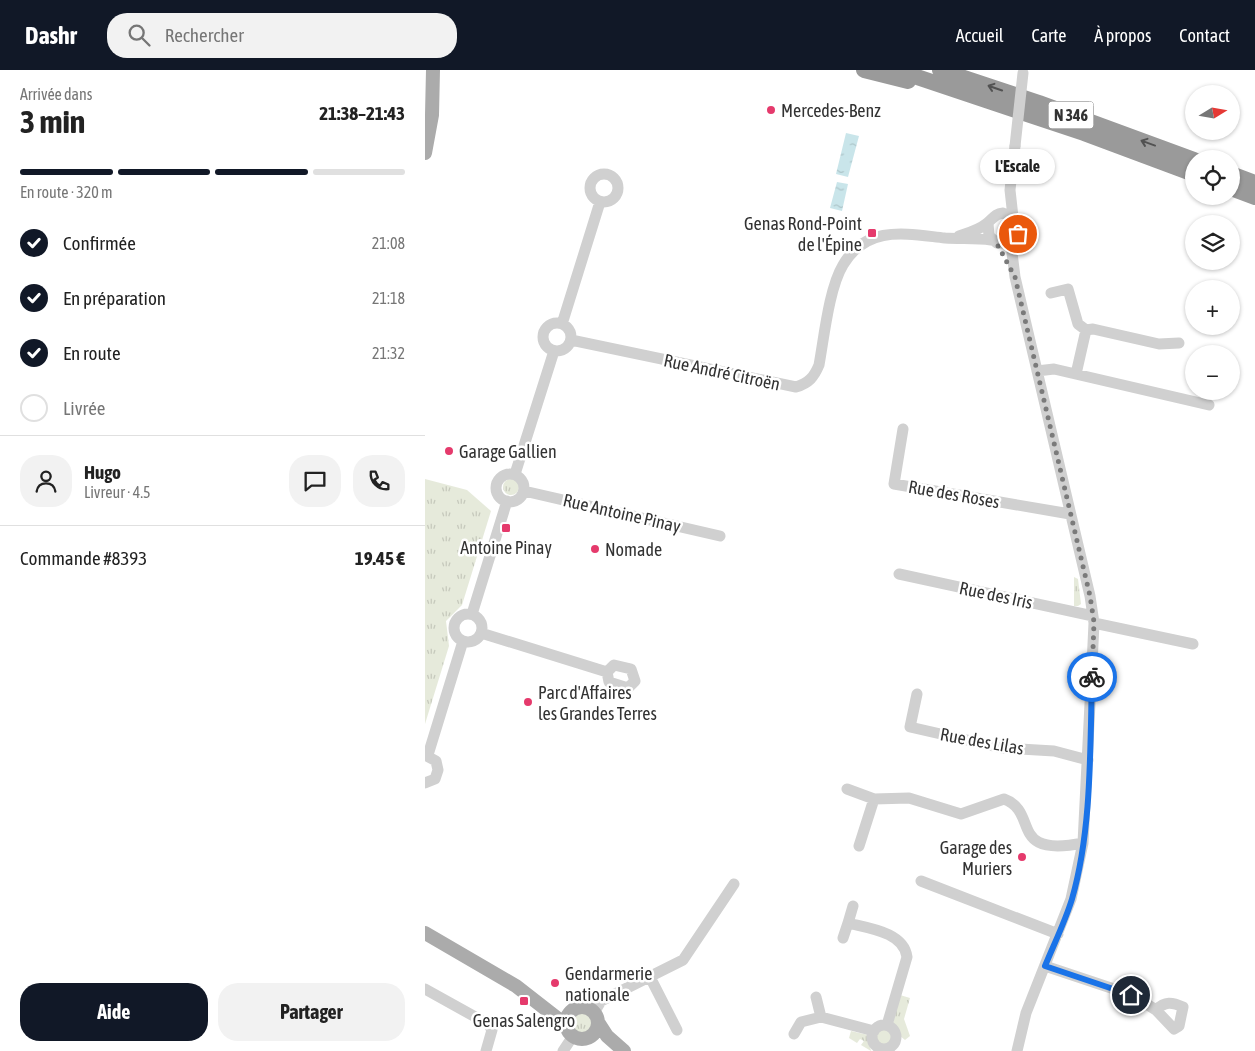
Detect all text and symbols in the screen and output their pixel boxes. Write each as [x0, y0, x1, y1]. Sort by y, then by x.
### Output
search box [107, 13, 457, 58]
icon: search [125, 21, 153, 49]
text: Dashr [25, 22, 77, 49]
text: Rechercher [165, 24, 244, 46]
text: Accueil [956, 25, 1004, 46]
text: Carte [1032, 25, 1066, 46]
text: À propos [1094, 25, 1151, 46]
text: Contact [1179, 25, 1230, 46]
one-way arrow [988, 83, 1004, 92]
text: Arrivée dans [20, 85, 92, 103]
north arrow [1185, 85, 1240, 140]
map controls [1185, 85, 1240, 400]
place label: Mercedes-Benz [781, 100, 881, 121]
text: 21:38–21:43 [319, 102, 405, 124]
road number: N 346 [1049, 102, 1093, 128]
text: 3 min [20, 103, 85, 140]
marker: Mercedes-Benz [765, 104, 777, 116]
one-way arrow [1141, 138, 1156, 147]
callout: L'Escale [981, 149, 1055, 184]
button: locate [1185, 150, 1240, 205]
text: L'Escale [995, 157, 1040, 175]
text: En route · 320 m [20, 183, 113, 201]
place label: Genas Rond-Point de l'Épine [744, 213, 862, 255]
pin [997, 213, 1039, 255]
button: layers [1185, 215, 1240, 270]
icon: bag [1004, 220, 1032, 248]
marker: Genas Rond-Point de l'Épine [866, 227, 878, 239]
icon: check [20, 229, 48, 257]
text: Confirmée [63, 232, 136, 254]
text: 21:08 [372, 234, 405, 252]
button: + [1185, 280, 1240, 335]
icon: check [20, 284, 48, 312]
text: En préparation [63, 287, 166, 309]
text: 21:18 [372, 289, 405, 307]
icon: check [20, 339, 48, 367]
text: En route [63, 342, 121, 364]
text: 21:32 [372, 344, 405, 362]
button: − [1185, 345, 1240, 400]
street label: Rue André Citroën [662, 349, 782, 395]
text: Livrée [63, 397, 105, 419]
place label: Garage Gallien [459, 441, 557, 462]
marker: Garage Gallien [443, 445, 455, 457]
button: person [20, 455, 72, 507]
button: chat [289, 455, 341, 507]
button: phone [353, 455, 405, 507]
text: Hugo [84, 461, 121, 483]
street label: Rue des Roses [907, 476, 1001, 512]
text: Livreur · 4.5 [84, 483, 151, 501]
street label: Rue Antoine Pinay [561, 489, 683, 537]
marker: Antoine Pinay [500, 522, 512, 534]
place label: Antoine Pinay [460, 537, 552, 558]
place label: Nomade [605, 539, 662, 560]
marker: Nomade [589, 543, 601, 555]
text: Commande #8393 [20, 547, 147, 569]
text: 19.45 € [355, 547, 405, 569]
street label: Rue des Iris [958, 577, 1034, 613]
courier [1067, 652, 1117, 702]
icon: bike [1078, 663, 1106, 691]
place label: Parc d'Affaires les Grandes Terres [538, 682, 657, 724]
marker: Parc d'Affaires les Grandes Terres [522, 696, 534, 708]
street label: Rue des Lilas [939, 723, 1025, 759]
place label: Garage des Muriers [940, 837, 1012, 879]
marker: Garage des Muriers [1016, 851, 1028, 863]
place label: Gendarmerie nationale [565, 963, 652, 1005]
pin [1110, 974, 1152, 1016]
marker: Gendarmerie nationale [549, 977, 561, 989]
icon: home [1117, 981, 1145, 1009]
button: Aide [20, 983, 208, 1041]
button: Partager [218, 983, 405, 1041]
marker: Genas Salengro [518, 995, 530, 1007]
place label: Genas Salengro [473, 1010, 575, 1031]

